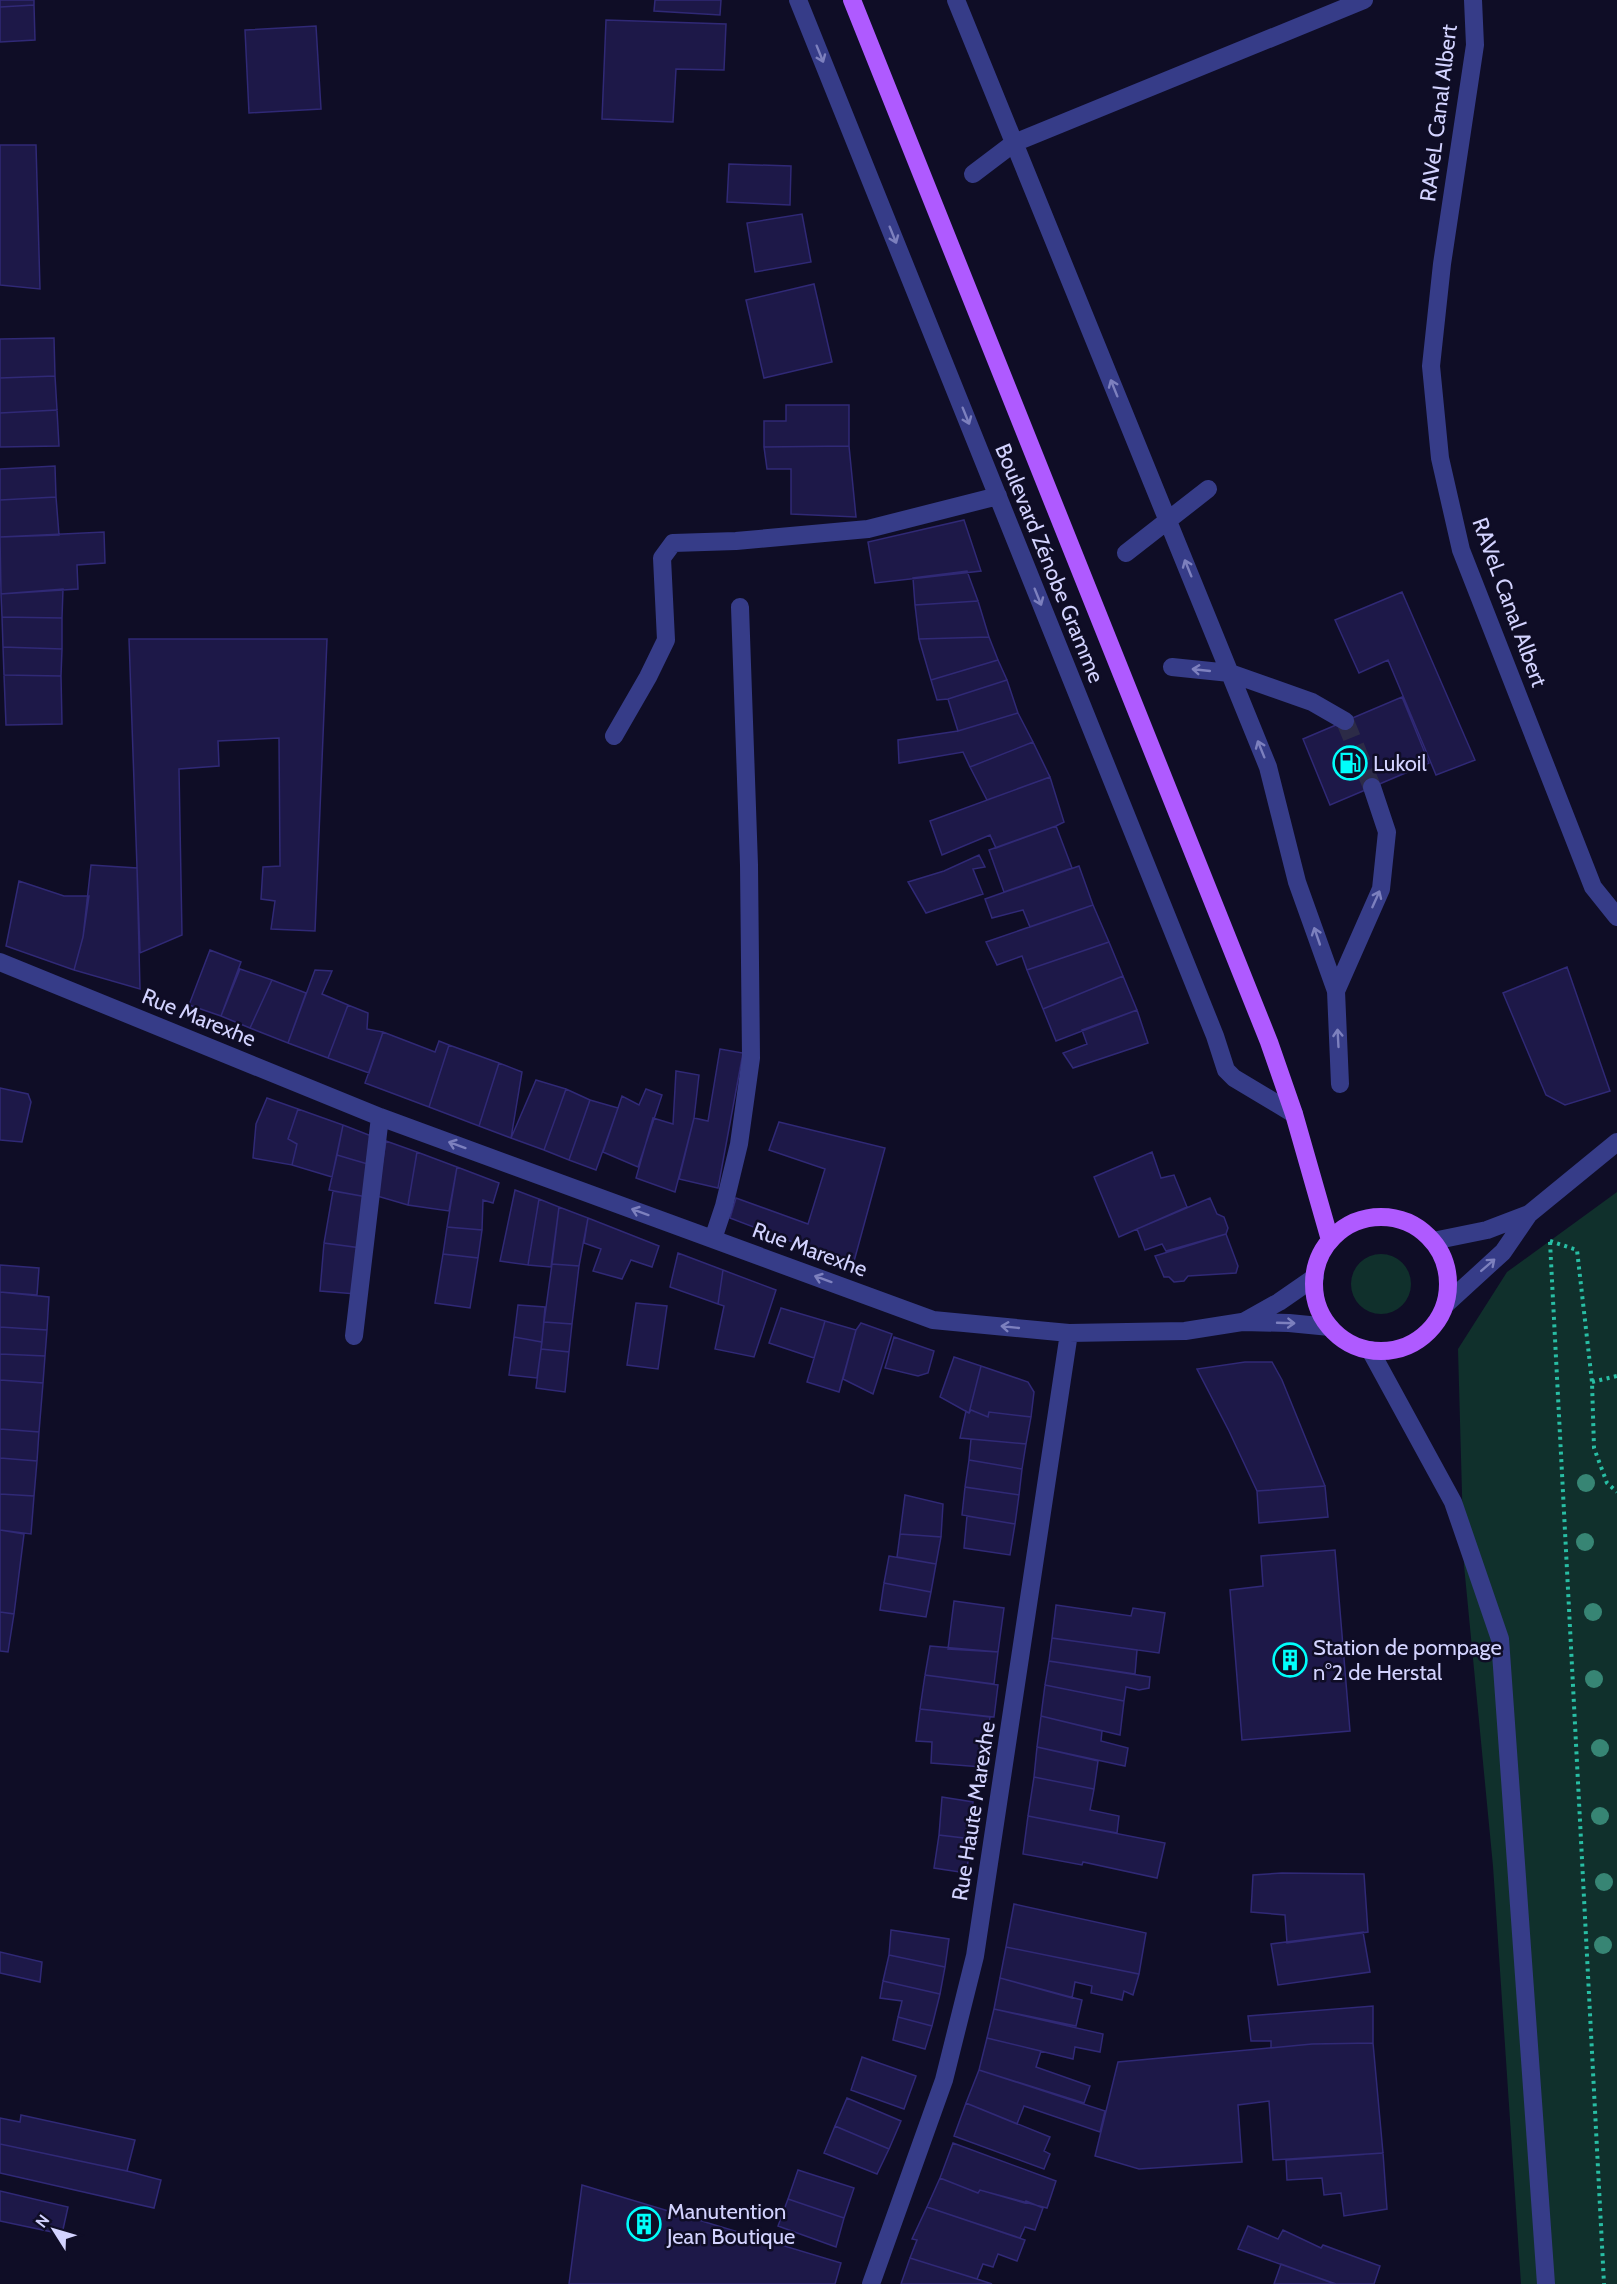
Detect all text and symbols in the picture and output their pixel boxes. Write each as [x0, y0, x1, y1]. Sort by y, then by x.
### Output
street label: RAVeL Canal Albert [1414, 22, 1463, 203]
one-way arrow [815, 44, 826, 63]
one-way arrow [888, 225, 899, 244]
one-way arrow [1108, 379, 1119, 398]
one-way arrow [961, 406, 972, 425]
street label: Boulevard Zénobe Gramme [989, 440, 1110, 687]
street label: RAVeL Canal Albert [1466, 514, 1553, 691]
one-way arrow [1182, 560, 1193, 578]
one-way arrow [1033, 587, 1044, 606]
one-way arrow [1192, 664, 1211, 675]
one-way arrow [1255, 741, 1266, 759]
fuel station icon: Lukoil [1332, 745, 1368, 781]
place label: Lukoil [1373, 750, 1428, 777]
one-way arrow [1372, 890, 1383, 908]
one-way arrow [1310, 927, 1321, 946]
street label: Rue Marexhe [138, 982, 260, 1053]
one-way arrow [1333, 1028, 1344, 1048]
one-way arrow [448, 1138, 467, 1149]
one-way arrow [631, 1206, 650, 1217]
street label: Rue Marexhe [749, 1216, 871, 1283]
one-way arrow [1480, 1258, 1495, 1272]
one-way arrow [814, 1273, 833, 1284]
one-way arrow [1275, 1318, 1295, 1329]
one-way arrow [1001, 1321, 1021, 1332]
place label: Station de pompage n°2 de Herstal [1313, 1634, 1502, 1686]
building icon: Station de pompage n°2 de Herstal [1272, 1642, 1308, 1678]
street label: Rue Haute Marexhe [946, 1719, 1001, 1903]
place label: Manutention Jean Boutique [666, 2198, 795, 2250]
north arrow [24, 2200, 84, 2260]
building icon: Manutention Jean Boutique [626, 2206, 662, 2242]
text: N [31, 2211, 53, 2232]

